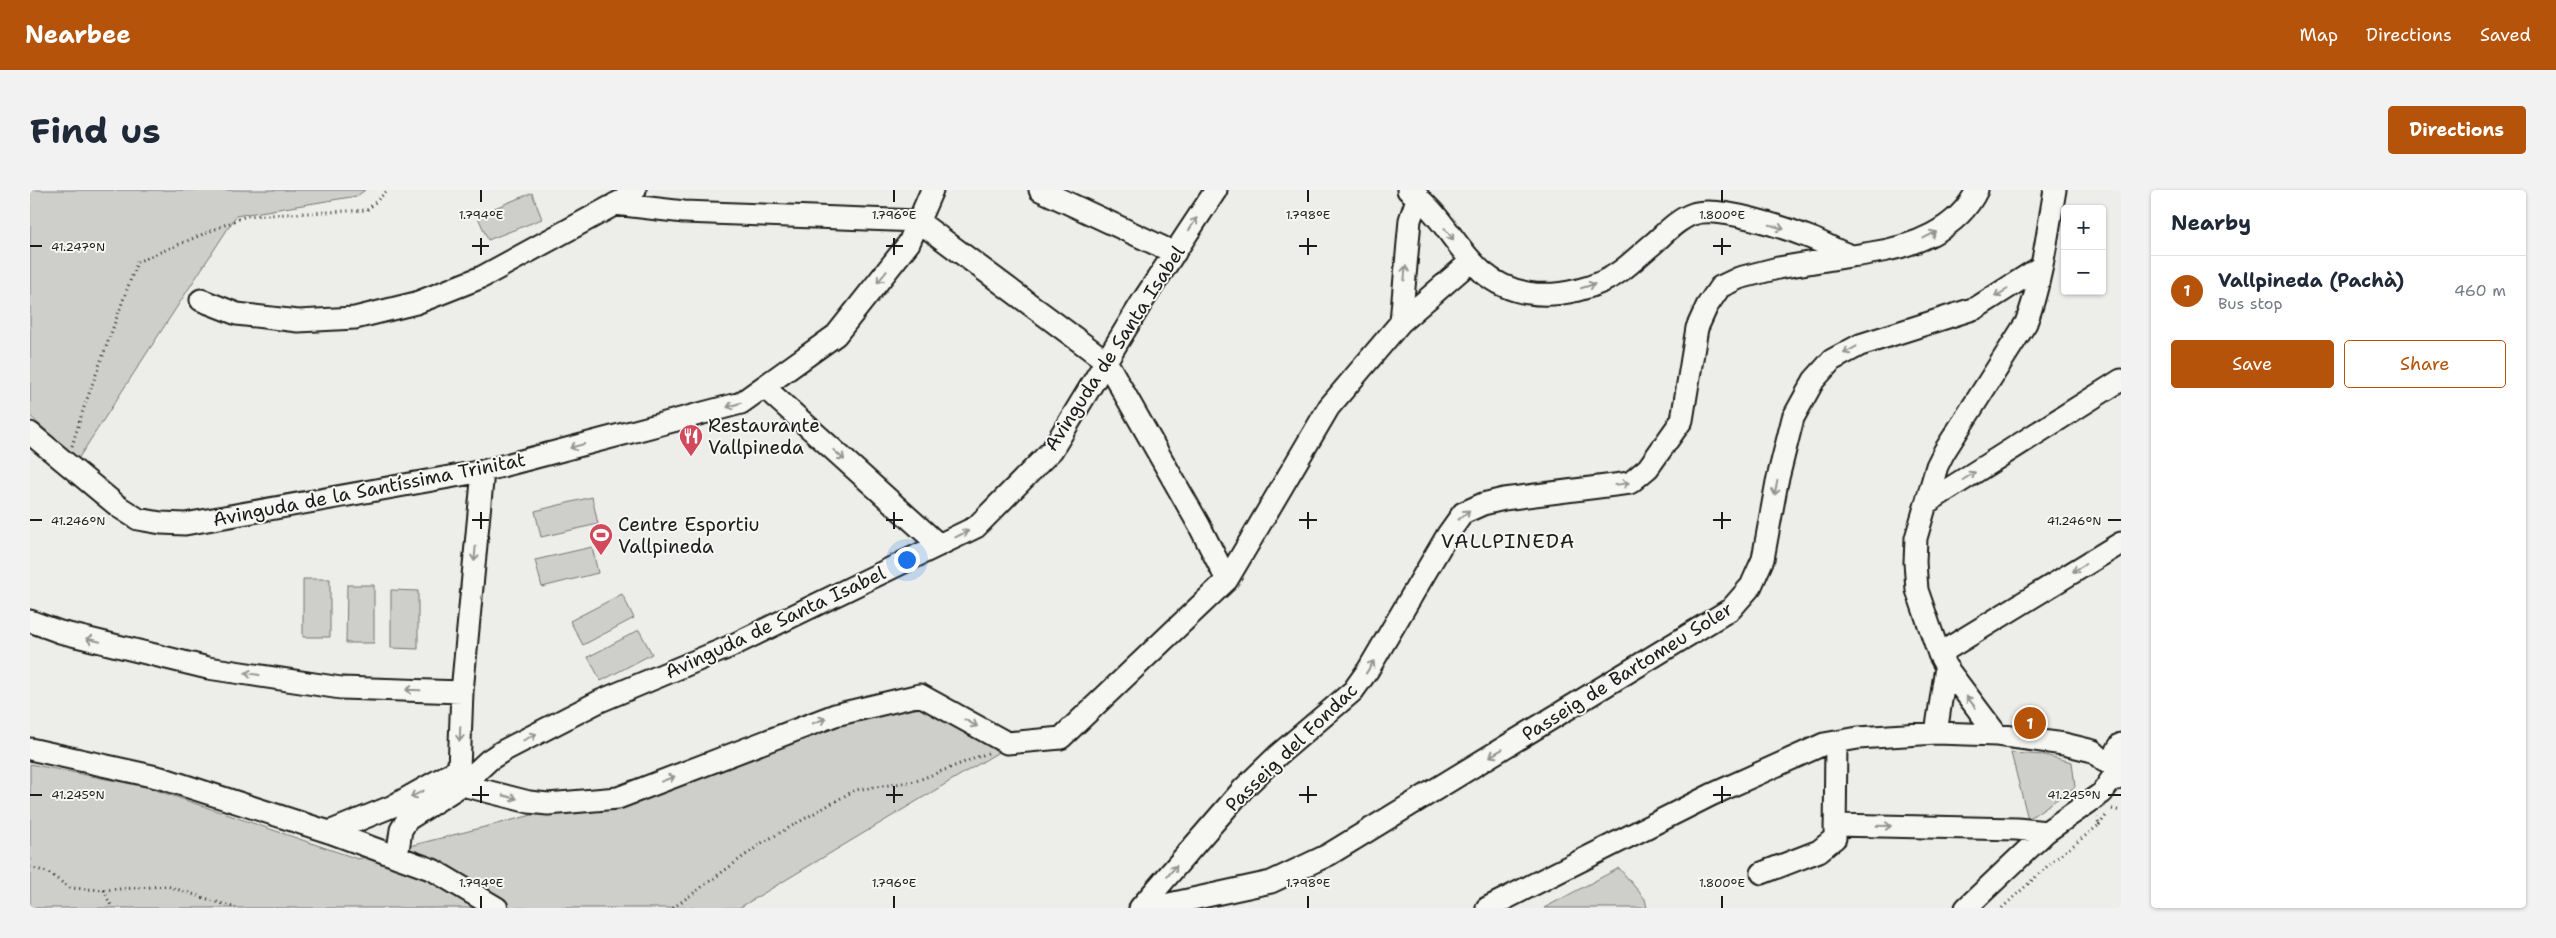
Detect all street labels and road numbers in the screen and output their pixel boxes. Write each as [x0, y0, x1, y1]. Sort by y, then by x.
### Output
street label: Avinguda de Santa Isabel [1039, 241, 1190, 456]
street label: Avinguda de la Santíssima Trinitat [211, 447, 528, 532]
street label: Avinguda de Santa Isabel [661, 560, 890, 685]
street label: Passeig de Bartomeu Soler [1517, 596, 1737, 747]
street label: Passeig del Fondac [1220, 678, 1363, 817]

